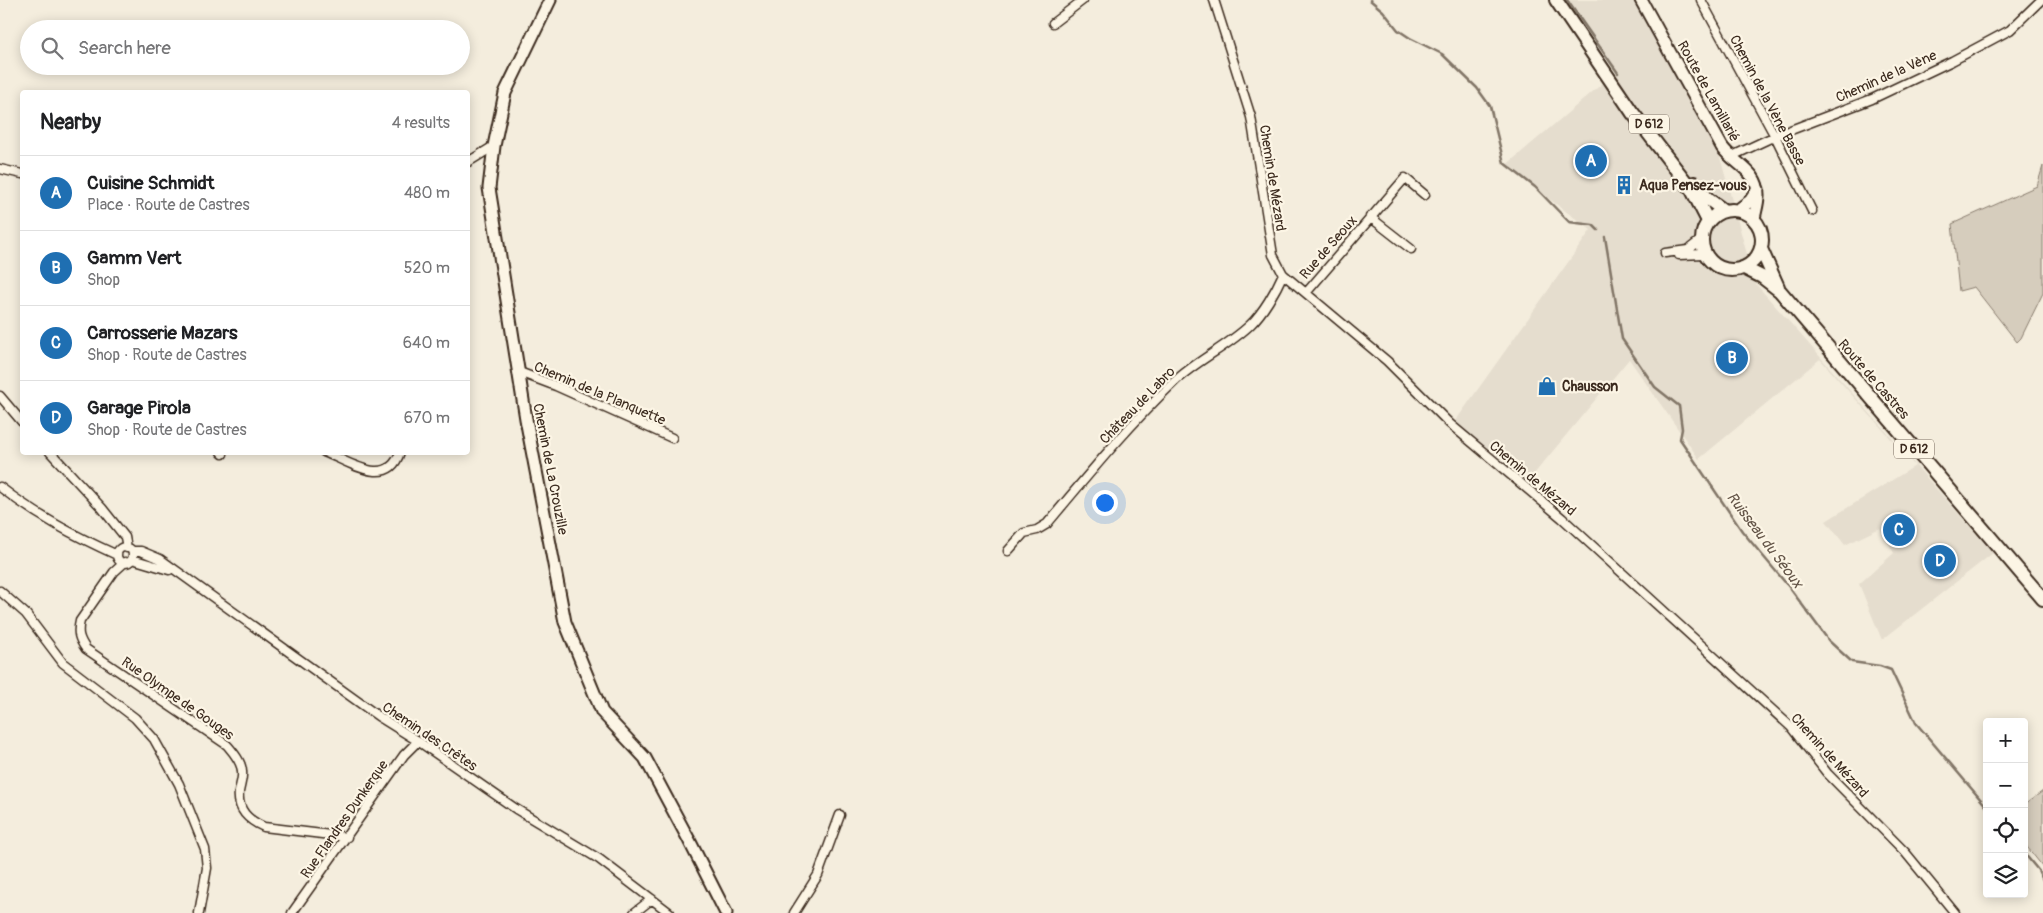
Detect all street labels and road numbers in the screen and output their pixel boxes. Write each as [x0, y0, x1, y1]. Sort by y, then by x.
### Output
street label: Chemin de la Vène Basse [1726, 32, 1809, 168]
street label: Route de Lamillarié [1674, 38, 1743, 145]
street label: Chemin de la Vène [1833, 47, 1939, 106]
road number: D 612 [1629, 115, 1669, 134]
street label: Chemin de Mézard [1256, 124, 1289, 233]
street label: Rue de Seoux [1296, 212, 1361, 283]
street label: Route de Castres [1834, 336, 1913, 423]
street label: Chemin de la Planquette [531, 358, 668, 429]
street label: Château de Labro [1096, 363, 1179, 448]
street label: Chemin de La Crouzille [529, 402, 572, 536]
street label: Chemin de Mézard [1486, 437, 1579, 520]
road number: D 612 [1894, 439, 1934, 458]
street label: Rue Olympe de Gouges [118, 653, 238, 744]
street label: Chemin des Crêtes [379, 698, 481, 775]
street label: Chemin de Mézard [1787, 710, 1872, 801]
street label: Rue Flandres Dunkerque [297, 757, 392, 882]

